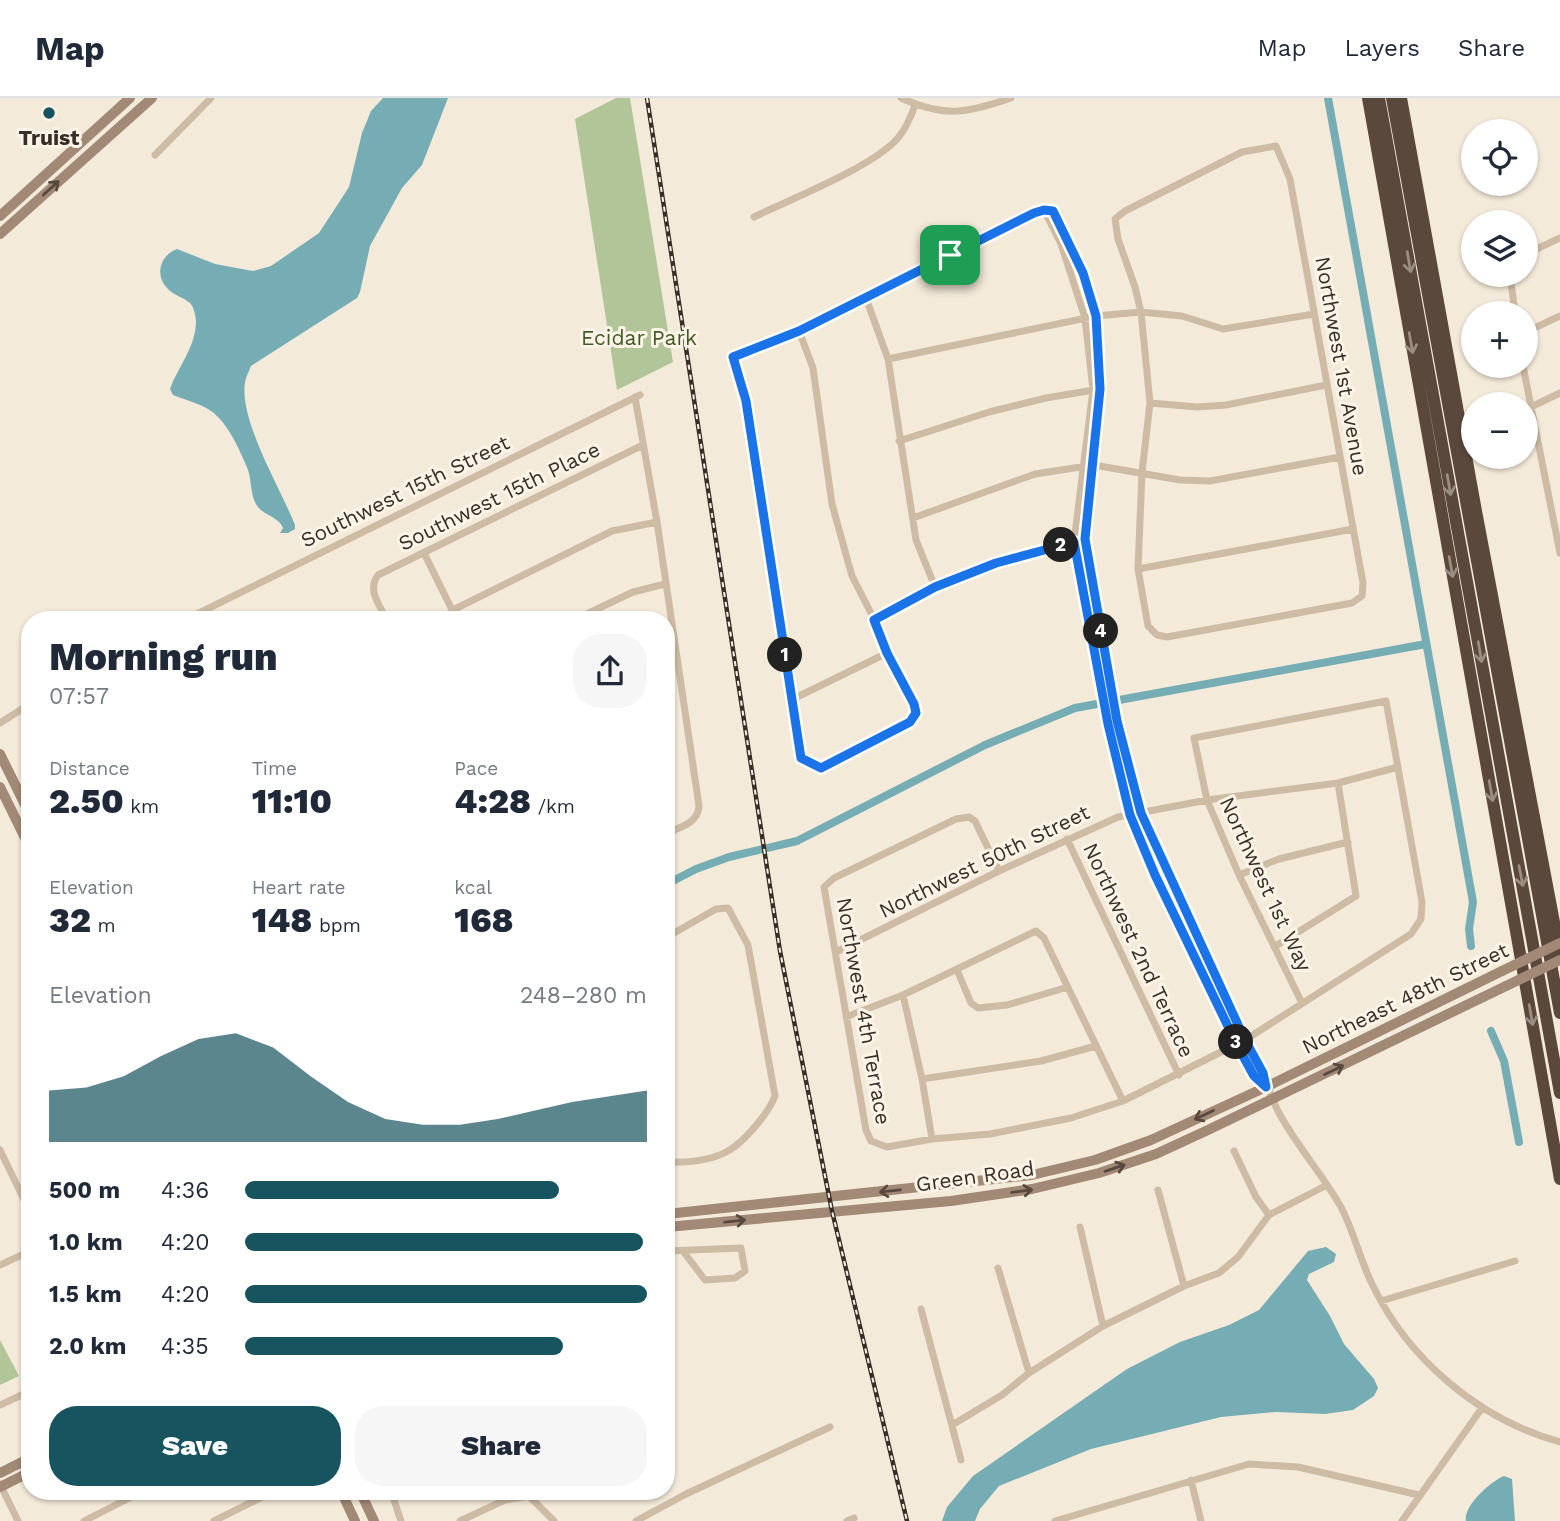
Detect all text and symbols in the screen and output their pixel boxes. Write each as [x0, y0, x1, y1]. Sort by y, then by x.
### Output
text: Map [35, 29, 105, 68]
text: Map [1258, 34, 1306, 62]
text: Layers [1344, 34, 1420, 62]
text: Share [1458, 34, 1525, 62]
marker: Truist [41, 105, 57, 121]
map controls [1461, 119, 1538, 469]
button: locate [1461, 119, 1538, 196]
place label: Truist [19, 125, 79, 150]
one-way arrow [42, 180, 60, 196]
button: layers [1461, 210, 1538, 287]
pin [920, 225, 980, 285]
icon: arrive [931, 236, 969, 274]
one-way arrow [1402, 250, 1416, 273]
street label: Northwest 1st Avenue [1310, 255, 1374, 477]
button: + [1461, 301, 1538, 378]
park label: Ecidar Park [581, 325, 697, 350]
one-way arrow [1405, 331, 1419, 354]
button: − [1461, 392, 1538, 469]
street label: Southwest 15th Street [297, 429, 514, 552]
street label: Southwest 15th Place [394, 436, 604, 556]
one-way arrow [1443, 473, 1457, 496]
pin: 2 [1044, 528, 1078, 562]
text: 2 [1055, 533, 1066, 556]
one-way arrow [1445, 555, 1458, 578]
pin: 4 [1084, 614, 1118, 648]
text: 4 [1094, 619, 1107, 642]
button: share [573, 634, 647, 708]
text: Morning run [49, 635, 278, 679]
pin: 1 [768, 638, 802, 672]
one-way arrow [1474, 641, 1487, 663]
text: 1 [780, 643, 789, 666]
text: 07:57 [49, 683, 109, 710]
text: Distance [49, 757, 130, 780]
text: Time [252, 757, 297, 780]
text: Pace [454, 757, 498, 780]
one-way arrow [1485, 779, 1498, 802]
text: 2.50 [49, 780, 124, 822]
text: 11:10 [252, 780, 332, 822]
text: 4:28 [454, 780, 531, 822]
street label: Northwest 1st Way [1215, 793, 1317, 975]
text: km [124, 795, 159, 818]
text: /km [531, 795, 575, 818]
street label: Northwest 50th Street [875, 799, 1094, 923]
street label: Northwest 2nd Terrace [1078, 839, 1200, 1061]
one-way arrow [1514, 864, 1528, 887]
text: Elevation [49, 876, 134, 899]
text: Heart rate [252, 876, 346, 899]
text: kcal [454, 876, 492, 899]
street label: Northwest 4th Terrace [832, 896, 896, 1126]
text: 32 [49, 899, 91, 941]
text: 148 [252, 899, 312, 941]
text: 168 [454, 899, 514, 941]
text: m [91, 914, 116, 937]
text: bpm [312, 914, 361, 937]
street label: Northeast 48th Street [1298, 937, 1512, 1059]
text: Elevation [49, 982, 152, 1009]
text: 248–280 m [520, 982, 647, 1009]
one-way arrow [1525, 1003, 1538, 1026]
pin: 3 [1218, 1024, 1254, 1060]
text: 3 [1230, 1030, 1241, 1053]
one-way arrow [1323, 1062, 1344, 1076]
one-way arrow [1194, 1109, 1215, 1122]
street label: Green Road [914, 1155, 1036, 1197]
one-way arrow [1104, 1161, 1126, 1173]
text: 500 m [49, 1177, 120, 1204]
text: 4:36 [161, 1177, 209, 1204]
one-way arrow [880, 1184, 902, 1197]
one-way arrow [1010, 1184, 1033, 1197]
one-way arrow [723, 1214, 745, 1227]
text: 1.0 km [49, 1229, 123, 1256]
text: 4:20 [161, 1229, 210, 1256]
text: 1.5 km [49, 1281, 122, 1308]
text: 4:20 [161, 1281, 210, 1308]
text: 2.0 km [49, 1333, 127, 1360]
text: 4:35 [161, 1333, 209, 1360]
button: Save [49, 1406, 341, 1486]
button: Share [355, 1406, 647, 1486]

